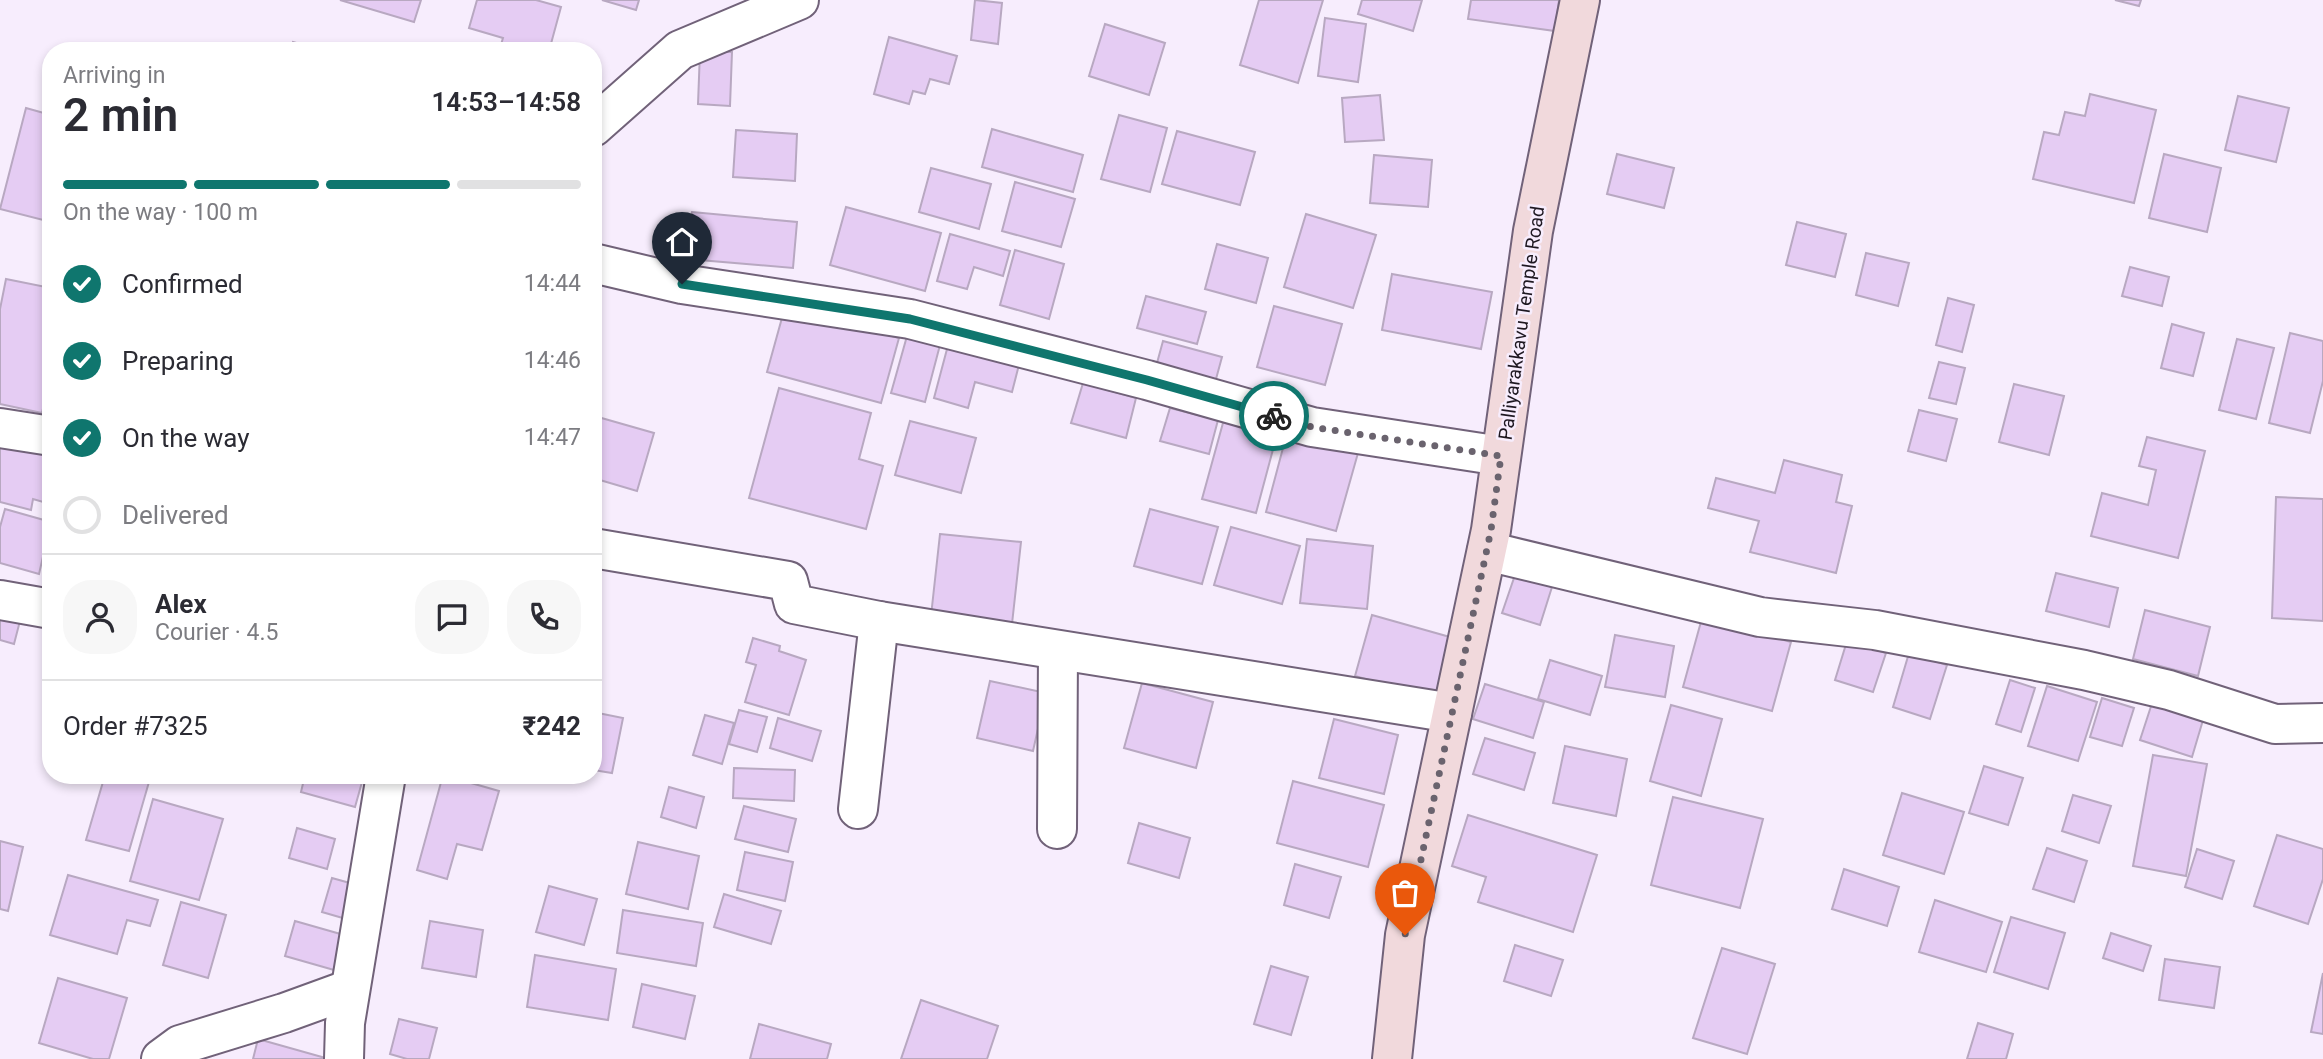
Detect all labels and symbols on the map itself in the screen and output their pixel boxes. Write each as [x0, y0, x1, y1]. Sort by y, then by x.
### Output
street label: Palliyarakkavu Temple Road [1494, 205, 1549, 442]
pin [652, 212, 712, 284]
courier [1239, 381, 1309, 451]
pin [1375, 863, 1435, 935]

